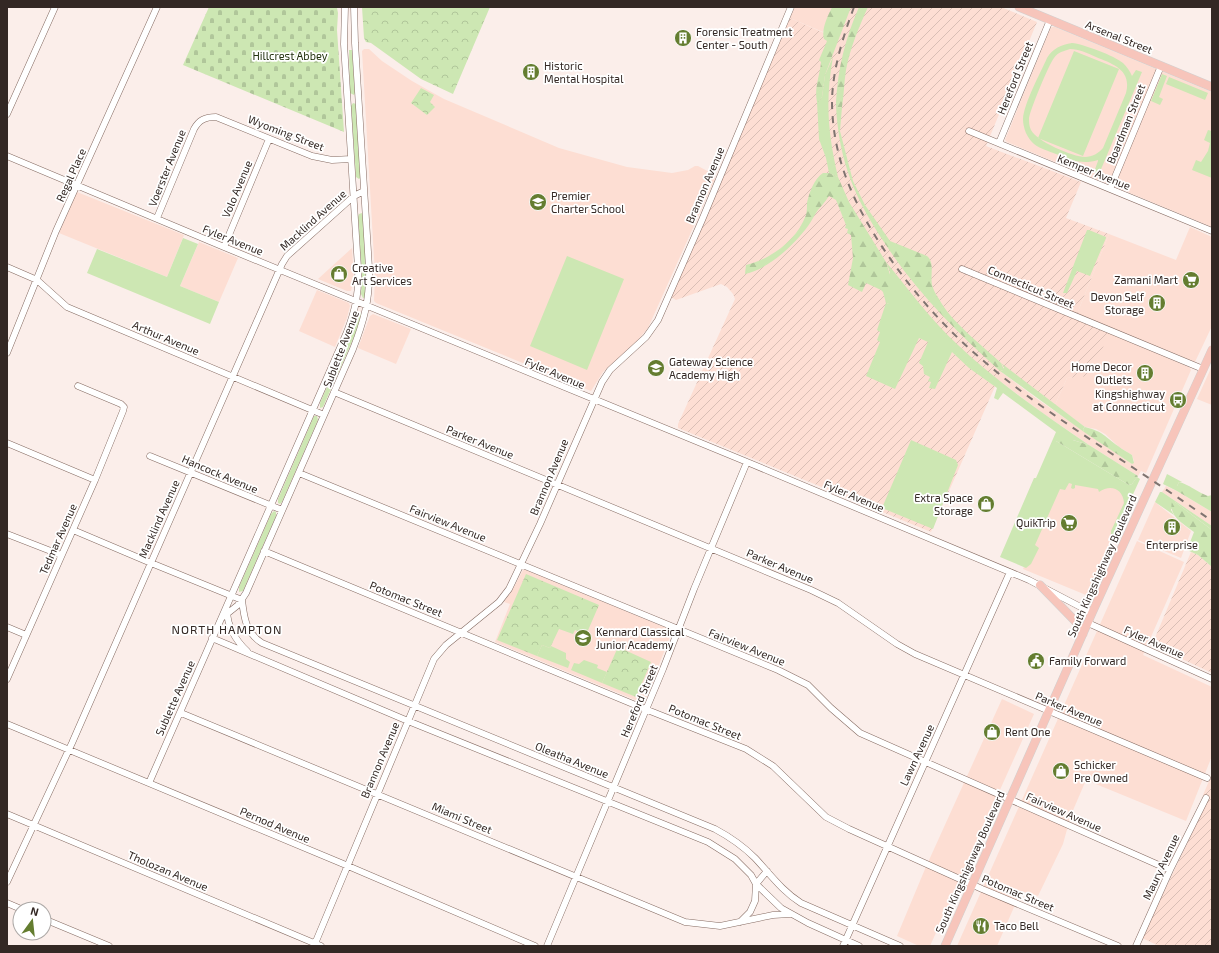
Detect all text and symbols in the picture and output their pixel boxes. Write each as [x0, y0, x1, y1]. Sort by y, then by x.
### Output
street label: Arsenal Street [1084, 17, 1155, 56]
place label: Forensic Treatment Center - South [696, 25, 792, 51]
building icon: Forensic Treatment Center - South [673, 28, 693, 48]
street label: Hereford Street [994, 39, 1035, 116]
park label: Hillcrest Abbey [252, 49, 328, 62]
place label: Historic Mental Hospital [544, 59, 624, 85]
building icon: Historic Mental Hospital [521, 62, 541, 82]
street label: Boardman Street [1104, 82, 1147, 166]
street label: Wyoming Street [246, 112, 326, 153]
street label: Voerster Avenue [145, 127, 188, 208]
street label: Brannon Avenue [683, 145, 727, 225]
street label: Regal Place [53, 146, 88, 204]
street label: Kemper Avenue [1056, 151, 1133, 192]
street label: Volo Avenue [219, 158, 254, 219]
street label: Macklind Avenue [277, 186, 348, 253]
place label: Premier Charter School [551, 189, 625, 215]
school or university icon: Premier Charter School [528, 192, 548, 212]
street label: Fyler Avenue [201, 221, 265, 258]
place label: Creative Art Services [352, 261, 412, 287]
street label: Connecticut Street [986, 263, 1076, 311]
shop icon: Creative Art Services [329, 264, 349, 284]
supermarket icon: Zamani Mart [1181, 270, 1201, 290]
place label: Zamani Mart [1114, 273, 1178, 286]
place label: Devon Self Storage [1090, 290, 1145, 316]
building icon: Devon Self Storage [1147, 293, 1167, 313]
street label: Sublette Avenue [320, 308, 361, 389]
street label: Arthur Avenue [131, 318, 202, 357]
street label: Fyler Avenue [523, 354, 587, 391]
place label: Gateway Science Academy High [669, 355, 753, 381]
school or university icon: Gateway Science Academy High [646, 358, 666, 378]
place label: Home Decor Outlets [1071, 360, 1133, 386]
building icon: Home Decor Outlets [1135, 363, 1155, 383]
place label: Kingshighway at Connecticut [1093, 387, 1165, 413]
bus stop icon: Kingshighway at Connecticut [1168, 390, 1188, 410]
street label: Parker Avenue [445, 422, 516, 461]
street label: Brannon Avenue [527, 437, 571, 517]
street label: Hancock Avenue [180, 452, 260, 495]
street label: Fyler Avenue [822, 477, 886, 514]
street label: Macklind Avenue [135, 478, 182, 560]
place label: Extra Space Storage [914, 491, 973, 517]
street label: South Kingshighway Boulevard [1064, 492, 1139, 639]
shop icon: Extra Space Storage [976, 494, 996, 514]
street label: Tedmar Avenue [36, 501, 79, 576]
street label: Fairview Avenue [408, 501, 488, 544]
supermarket icon: QuikTrip [1059, 513, 1079, 533]
place label: QuikTrip [1016, 516, 1056, 530]
building icon: Enterprise [1162, 517, 1182, 537]
place label: Enterprise [1146, 538, 1198, 551]
street label: Parker Avenue [745, 546, 816, 586]
street label: Potomac Street [368, 578, 444, 619]
district label: NORTH HAMPTON [172, 622, 282, 636]
street label: Fyler Avenue [1122, 623, 1186, 661]
place label: Kennard Classical Junior Academy [596, 625, 685, 651]
street label: Fairview Avenue [707, 625, 787, 668]
school or university icon: Kennard Classical Junior Academy [573, 628, 593, 648]
public building icon: Family Forward [1026, 651, 1046, 671]
place label: Family Forward [1049, 654, 1126, 667]
street label: Sublette Avenue [152, 658, 197, 738]
street label: Hereford Street [617, 663, 660, 739]
street label: Parker Avenue [1034, 689, 1105, 729]
street label: Potomac Street [667, 701, 743, 742]
street label: Brannon Avenue [358, 720, 402, 800]
street label: Lawn Avenue [897, 722, 936, 788]
shop icon: Rent One [982, 722, 1002, 742]
place label: Rent One [1005, 725, 1050, 738]
street label: Oleatha Avenue [533, 739, 611, 780]
place label: Schicker Pre Owned [1074, 758, 1128, 784]
shop icon: Schicker Pre Owned [1051, 761, 1071, 781]
street label: South Kingshighway Boulevard [932, 788, 1007, 935]
street label: Fairview Avenue [1024, 789, 1104, 834]
street label: Miami Street [430, 799, 494, 836]
street label: Pernod Avenue [238, 804, 312, 845]
street label: Maury Avenue [1140, 832, 1181, 902]
street label: Tholozan Avenue [126, 848, 210, 893]
street label: Potomac Street [980, 871, 1056, 914]
north arrow [12, 901, 52, 941]
text: N [29, 904, 40, 918]
restaurant icon: Taco Bell [971, 916, 991, 936]
place label: Taco Bell [994, 919, 1039, 932]

